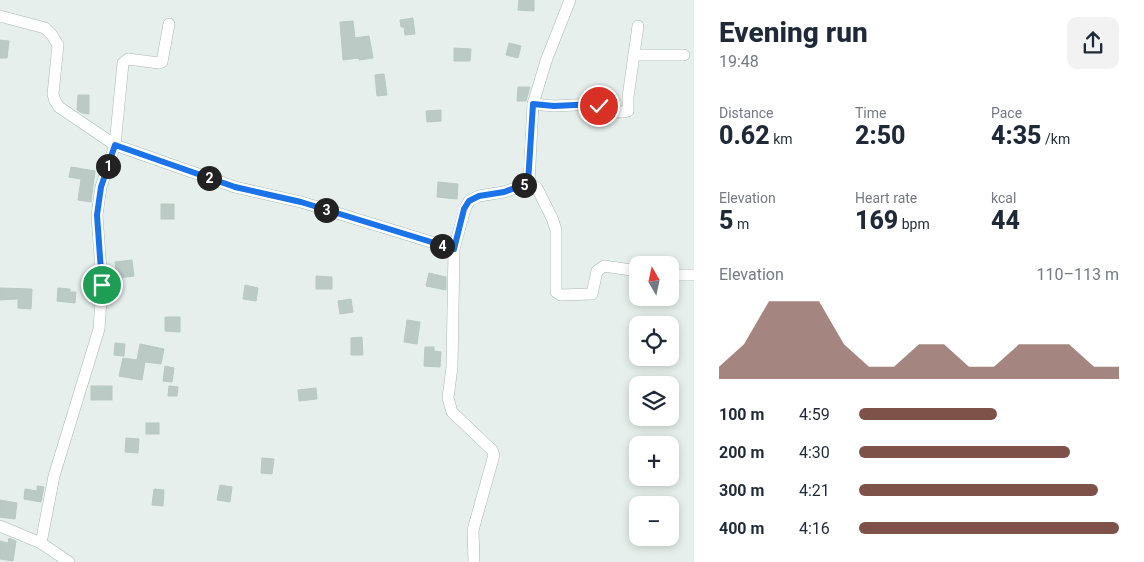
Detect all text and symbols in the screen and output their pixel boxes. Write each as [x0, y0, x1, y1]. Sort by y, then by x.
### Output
text: Evening run [719, 16, 868, 49]
button: share [1067, 17, 1119, 69]
text: 19:48 [719, 52, 759, 71]
pin [578, 85, 620, 127]
icon: check [585, 92, 613, 120]
text: Distance [719, 105, 774, 121]
text: Time [855, 105, 886, 121]
text: Pace [991, 105, 1022, 121]
text: 0.62 [719, 121, 770, 150]
text: 2:50 [855, 121, 906, 150]
text: 4:35 [991, 121, 1042, 150]
text: km [770, 131, 793, 147]
text: /km [1042, 131, 1070, 147]
pin: 1 [96, 154, 120, 178]
text: 1 [104, 158, 113, 174]
pin: 2 [196, 166, 222, 190]
text: 2 [205, 170, 214, 186]
pin: 5 [512, 172, 536, 198]
text: 5 [520, 177, 529, 193]
text: Elevation [719, 190, 776, 206]
text: Heart rate [855, 190, 917, 206]
text: kcal [991, 190, 1016, 206]
pin: 3 [314, 198, 338, 222]
text: 3 [322, 202, 331, 218]
text: 5 [719, 206, 733, 235]
text: 169 [855, 206, 898, 235]
text: 44 [991, 206, 1020, 235]
text: m [733, 216, 749, 232]
text: bpm [898, 216, 930, 232]
pin: 4 [430, 234, 454, 258]
text: 4 [438, 238, 447, 254]
north arrow [629, 256, 679, 306]
map controls [629, 256, 679, 546]
pin [81, 264, 123, 306]
text: Elevation [719, 265, 784, 284]
text: 110–113 m [1037, 265, 1119, 284]
icon: arrive [88, 271, 116, 299]
button: locate [629, 316, 679, 366]
button: layers [629, 376, 679, 426]
text: 100 m [719, 405, 764, 424]
text: 4:59 [799, 405, 830, 424]
button: + [629, 436, 679, 486]
text: 200 m [719, 443, 764, 462]
text: 4:30 [799, 443, 830, 462]
text: 300 m [719, 481, 764, 500]
text: 4:21 [799, 481, 830, 500]
button: − [629, 496, 679, 546]
text: 400 m [719, 519, 764, 538]
text: 4:16 [799, 519, 830, 538]

